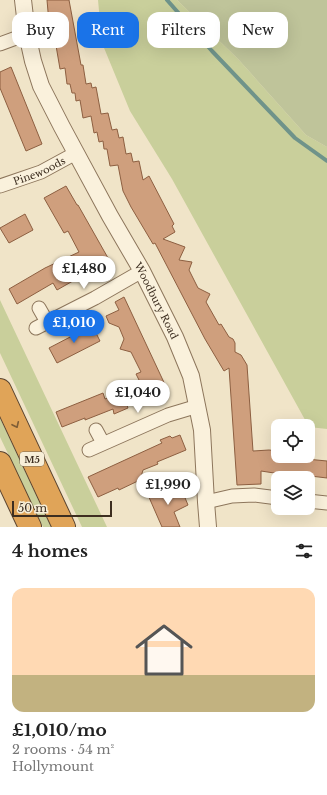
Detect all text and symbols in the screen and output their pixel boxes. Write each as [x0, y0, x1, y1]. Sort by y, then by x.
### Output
chip: Buy [12, 12, 69, 48]
chip: Rent [77, 12, 139, 48]
chip: Filters [147, 12, 220, 48]
chip: New [228, 12, 288, 48]
street label: Pinewoods [11, 153, 68, 188]
pin: £1,480 [51, 256, 117, 290]
street label: Woodbury Road [131, 259, 182, 341]
text: £1,480 [62, 260, 106, 277]
pin: £1,010 [41, 310, 107, 344]
text: £1,010 [52, 314, 96, 331]
pin: £1,040 [105, 380, 171, 414]
text: £1,040 [115, 384, 161, 401]
map controls [271, 419, 315, 515]
button: locate [271, 419, 315, 463]
one-way arrow [11, 421, 19, 429]
road number: M5 [20, 452, 44, 466]
button: layers [271, 471, 315, 515]
pin: £1,990 [135, 472, 201, 506]
text: £1,990 [145, 476, 191, 493]
scale bar [12, 499, 112, 518]
text: 50 m [18, 501, 47, 515]
icon: filters [293, 540, 315, 562]
text: 4 homes [12, 541, 88, 562]
icon: home [128, 614, 200, 686]
text: £1,010/mo [12, 720, 107, 741]
text: 2 rooms · 54 m² [12, 741, 114, 758]
text: Hollymount [12, 758, 94, 775]

